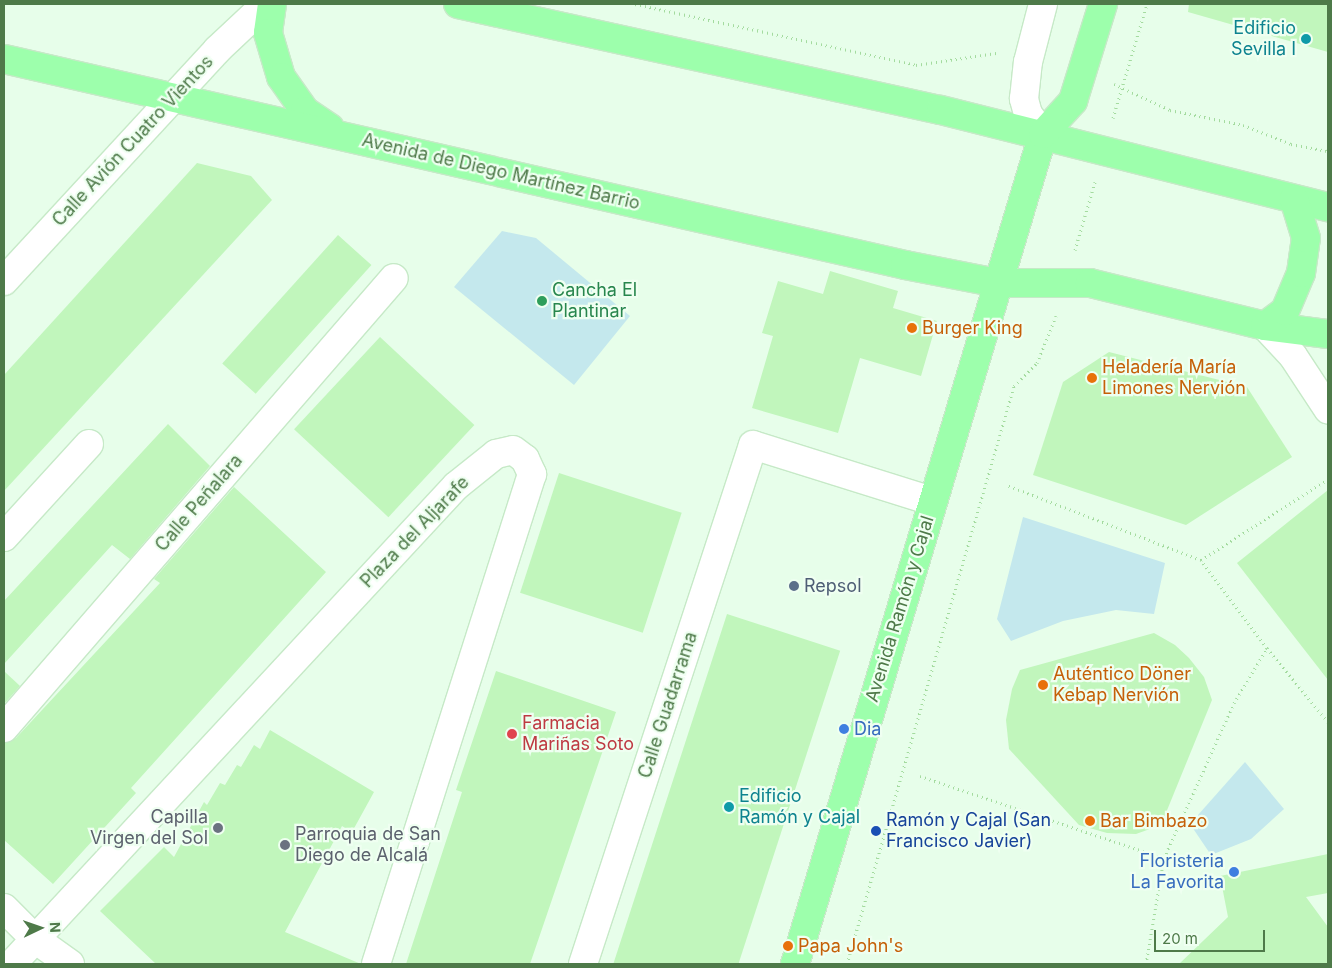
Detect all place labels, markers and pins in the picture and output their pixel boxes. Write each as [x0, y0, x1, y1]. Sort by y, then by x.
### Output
place label: Edificio Sevilla I [1231, 18, 1296, 60]
marker: Edificio Sevilla I [1300, 33, 1312, 45]
place label: Cancha El Plantinar [552, 280, 637, 322]
marker: Cancha El Plantinar [536, 295, 548, 307]
place label: Burger King [922, 317, 1023, 339]
marker: Burger King [906, 322, 918, 334]
place label: Heladería María Limones Nervión [1102, 357, 1246, 399]
marker: Heladería María Limones Nervión [1086, 372, 1098, 384]
place label: Repsol [804, 575, 861, 597]
marker: Repsol [788, 580, 800, 592]
place label: Auténtico Döner Kebap Nervión [1053, 664, 1191, 706]
marker: Auténtico Döner Kebap Nervión [1037, 679, 1049, 691]
place label: Farmacia Mariñas Soto [522, 713, 634, 756]
place label: Dia [854, 718, 881, 740]
marker: Dia [838, 723, 850, 735]
marker: Farmacia Mariñas Soto [506, 728, 518, 740]
place label: Edificio Ramón y Cajal [739, 786, 860, 829]
marker: Edificio Ramón y Cajal [723, 801, 735, 813]
place label: Capilla Virgen del Sol [90, 807, 208, 850]
place label: Ramón y Cajal (San Francisco Javier) [886, 810, 1051, 852]
place label: Bar Bimbazo [1100, 810, 1207, 832]
marker: Bar Bimbazo [1084, 815, 1096, 827]
marker: Capilla Virgen del Sol [212, 822, 224, 834]
place label: Parroquia de San Diego de Alcalá [295, 824, 441, 866]
marker: Ramón y Cajal (San Francisco Javier) [870, 825, 882, 837]
marker: Parroquia de San Diego de Alcalá [279, 839, 291, 851]
place label: Floristeria La Favorita [1131, 851, 1224, 894]
marker: Floristeria La Favorita [1228, 866, 1240, 878]
place label: Papa John's [798, 935, 903, 957]
marker: Papa John's [782, 940, 794, 952]

